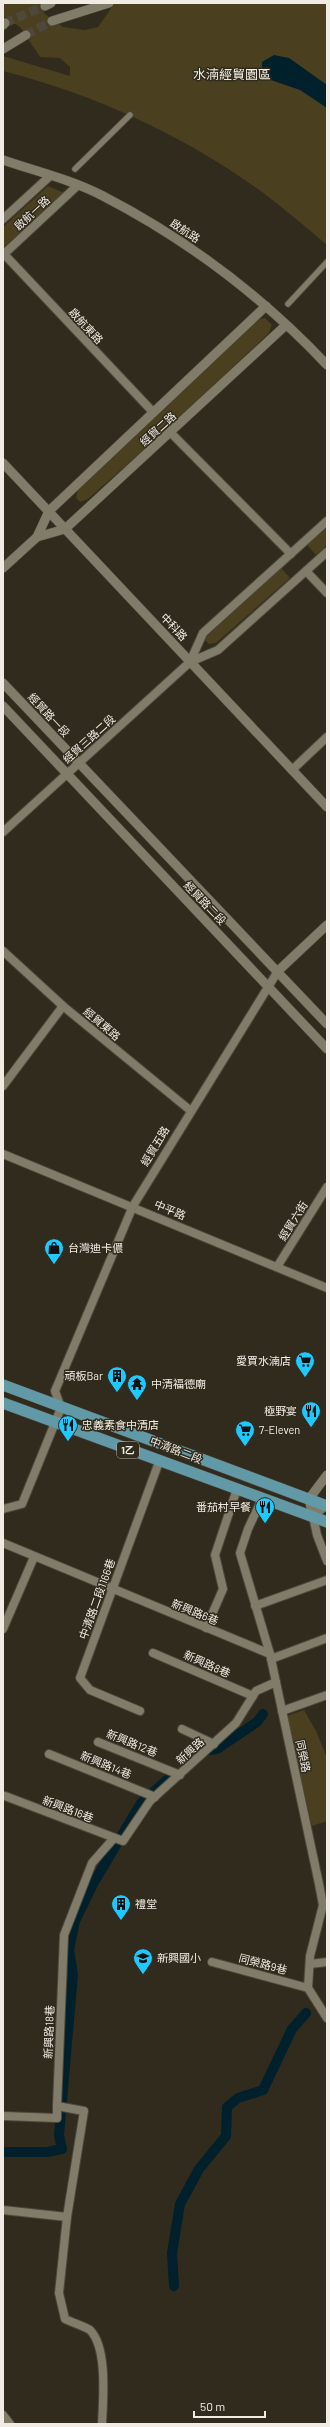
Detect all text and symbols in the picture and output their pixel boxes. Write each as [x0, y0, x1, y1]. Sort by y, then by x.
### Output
district label: 水湳經貿園區 [193, 66, 271, 82]
street label: 啟航一路 [11, 193, 52, 232]
street label: 啟航路 [168, 216, 203, 245]
street label: 啟航東路 [67, 305, 106, 346]
street label: 經貿二路 [137, 409, 178, 448]
street label: 中科路 [158, 610, 190, 643]
street label: 經貿路一段 [26, 690, 73, 739]
street label: 經貿三路二段 [60, 712, 118, 766]
street label: 經貿路二段 [182, 878, 229, 927]
street label: 經貿東路 [81, 1004, 123, 1043]
street label: 經貿五路 [138, 1124, 171, 1168]
street label: 中平路 [152, 1197, 188, 1222]
street label: 經貿六街 [275, 1199, 310, 1243]
shop icon: 台灣迪卡儂 [43, 1237, 65, 1265]
place label: 台灣迪卡儂 [68, 1241, 123, 1254]
supermarket icon: 愛買水湳店 [294, 1350, 316, 1378]
place label: 愛買水湳店 [236, 1354, 291, 1367]
building icon: 頑板Bar [106, 1365, 128, 1393]
place label: 頑板Bar [65, 1369, 103, 1382]
temple icon: 中清福德廟 [126, 1373, 148, 1401]
place label: 中清福德廟 [151, 1377, 206, 1390]
restaurant icon: 極野宴 [300, 1400, 322, 1428]
place label: 極野宴 [264, 1404, 297, 1417]
restaurant icon: 忠義素食中清店 [57, 1414, 79, 1442]
place label: 忠義素食中清店 [82, 1418, 159, 1431]
supermarket icon: 7-Eleven [234, 1419, 256, 1447]
place label: 7-Eleven [259, 1423, 300, 1436]
street label: 中清路二段 [148, 1434, 204, 1465]
road number: 1乙 [117, 1442, 139, 1458]
restaurant icon: 番茄村早餐 [254, 1496, 276, 1524]
place label: 番茄村早餐 [196, 1500, 251, 1513]
street label: 中清路二段1166巷 [76, 1557, 117, 1641]
street label: 新興路6巷 [170, 1596, 221, 1627]
street label: 新興路8巷 [182, 1647, 233, 1680]
street label: 新興路12巷 [105, 1726, 160, 1759]
street label: 新興路 [173, 1735, 206, 1766]
street label: 同榮路 [294, 1738, 313, 1773]
street label: 新興路14巷 [79, 1748, 134, 1781]
street label: 新興路16巷 [41, 1793, 95, 1824]
building icon: 禮堂 [110, 1893, 132, 1921]
place label: 禮堂 [135, 1897, 157, 1910]
school or university icon: 新興國小 [132, 1947, 154, 1975]
place label: 新興國小 [157, 1951, 201, 1964]
street label: 同榮路9巷 [237, 1951, 289, 1976]
street label: 新興路18巷 [41, 2005, 56, 2059]
scale bar [194, 2393, 265, 2419]
text: 50 m [200, 2399, 225, 2413]

